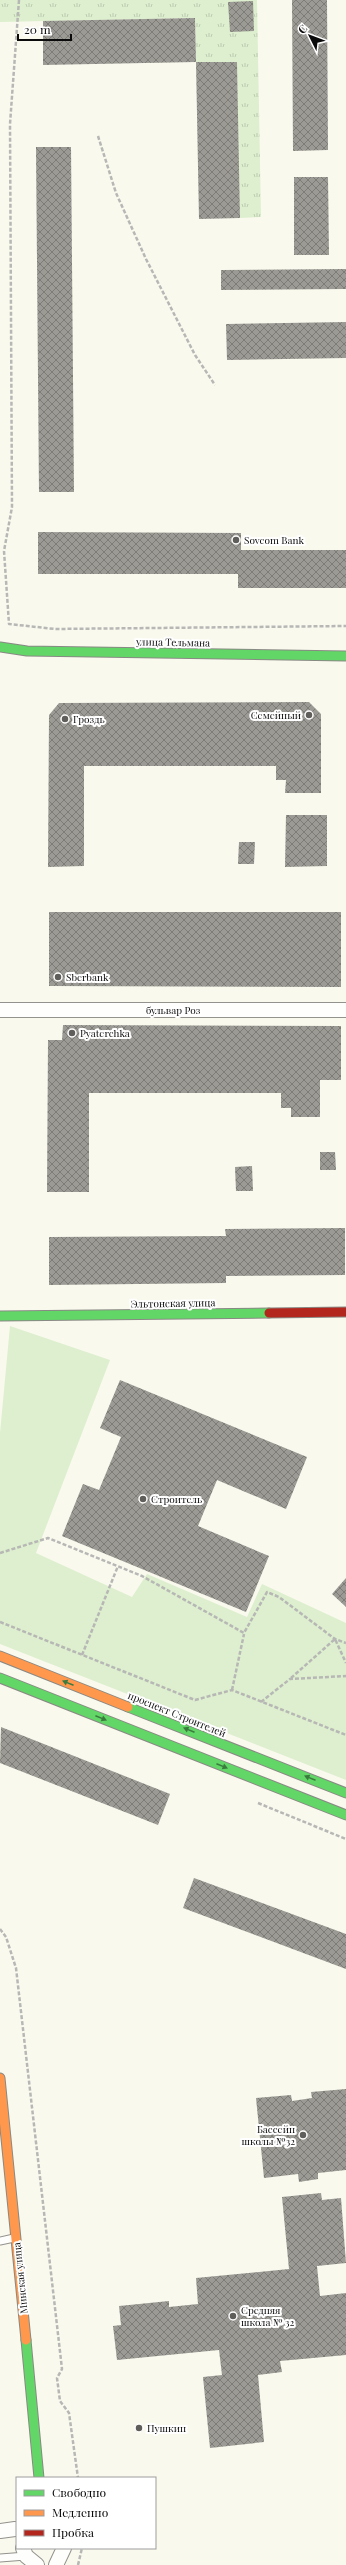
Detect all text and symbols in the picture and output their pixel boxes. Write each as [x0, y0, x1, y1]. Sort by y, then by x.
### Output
scale bar [18, 16, 71, 42]
north arrow [290, 16, 330, 56]
text: 20 m [24, 21, 51, 37]
text: С [294, 21, 311, 37]
place label: Sovcom Bank [244, 533, 304, 547]
marker: Sovcom Bank [231, 535, 241, 545]
street label: улица Тельмана [135, 634, 210, 650]
place label: Семейный [251, 708, 301, 722]
marker: Семейный [304, 710, 314, 720]
place label: Гроздь [73, 712, 105, 726]
marker: Гроздь [60, 714, 70, 724]
place label: Sberbank [66, 970, 109, 984]
marker: Sberbank [53, 972, 63, 982]
street label: бульвар Роз [146, 1003, 201, 1017]
place label: Pyaterchka [80, 1026, 130, 1040]
marker: Pyaterchka [67, 1028, 77, 1038]
street label: Эльтонская улица [131, 1295, 215, 1311]
place label: Строитель [151, 1492, 202, 1506]
marker: Строитель [138, 1494, 148, 1504]
one-way arrow [61, 1679, 73, 1685]
street label: проспект Строителей [126, 1688, 228, 1740]
one-way arrow [96, 1716, 108, 1722]
one-way arrow [182, 1727, 194, 1733]
one-way arrow [217, 1764, 229, 1770]
one-way arrow [303, 1775, 315, 1781]
place label: Бассейн школы №32 [242, 2122, 295, 2148]
marker: Бассейн школы №32 [298, 2130, 308, 2140]
street label: Минская улица [9, 2242, 31, 2314]
place label: Средняя школа № 32 [241, 2303, 295, 2329]
marker: Средняя школа № 32 [228, 2311, 238, 2321]
place label: Пушкин [147, 2421, 186, 2435]
marker: Пушкин [134, 2423, 144, 2433]
legend [16, 2477, 156, 2549]
text: Свободно [52, 2484, 107, 2500]
text: Медленно [52, 2504, 109, 2520]
text: Пробка [52, 2524, 94, 2540]

